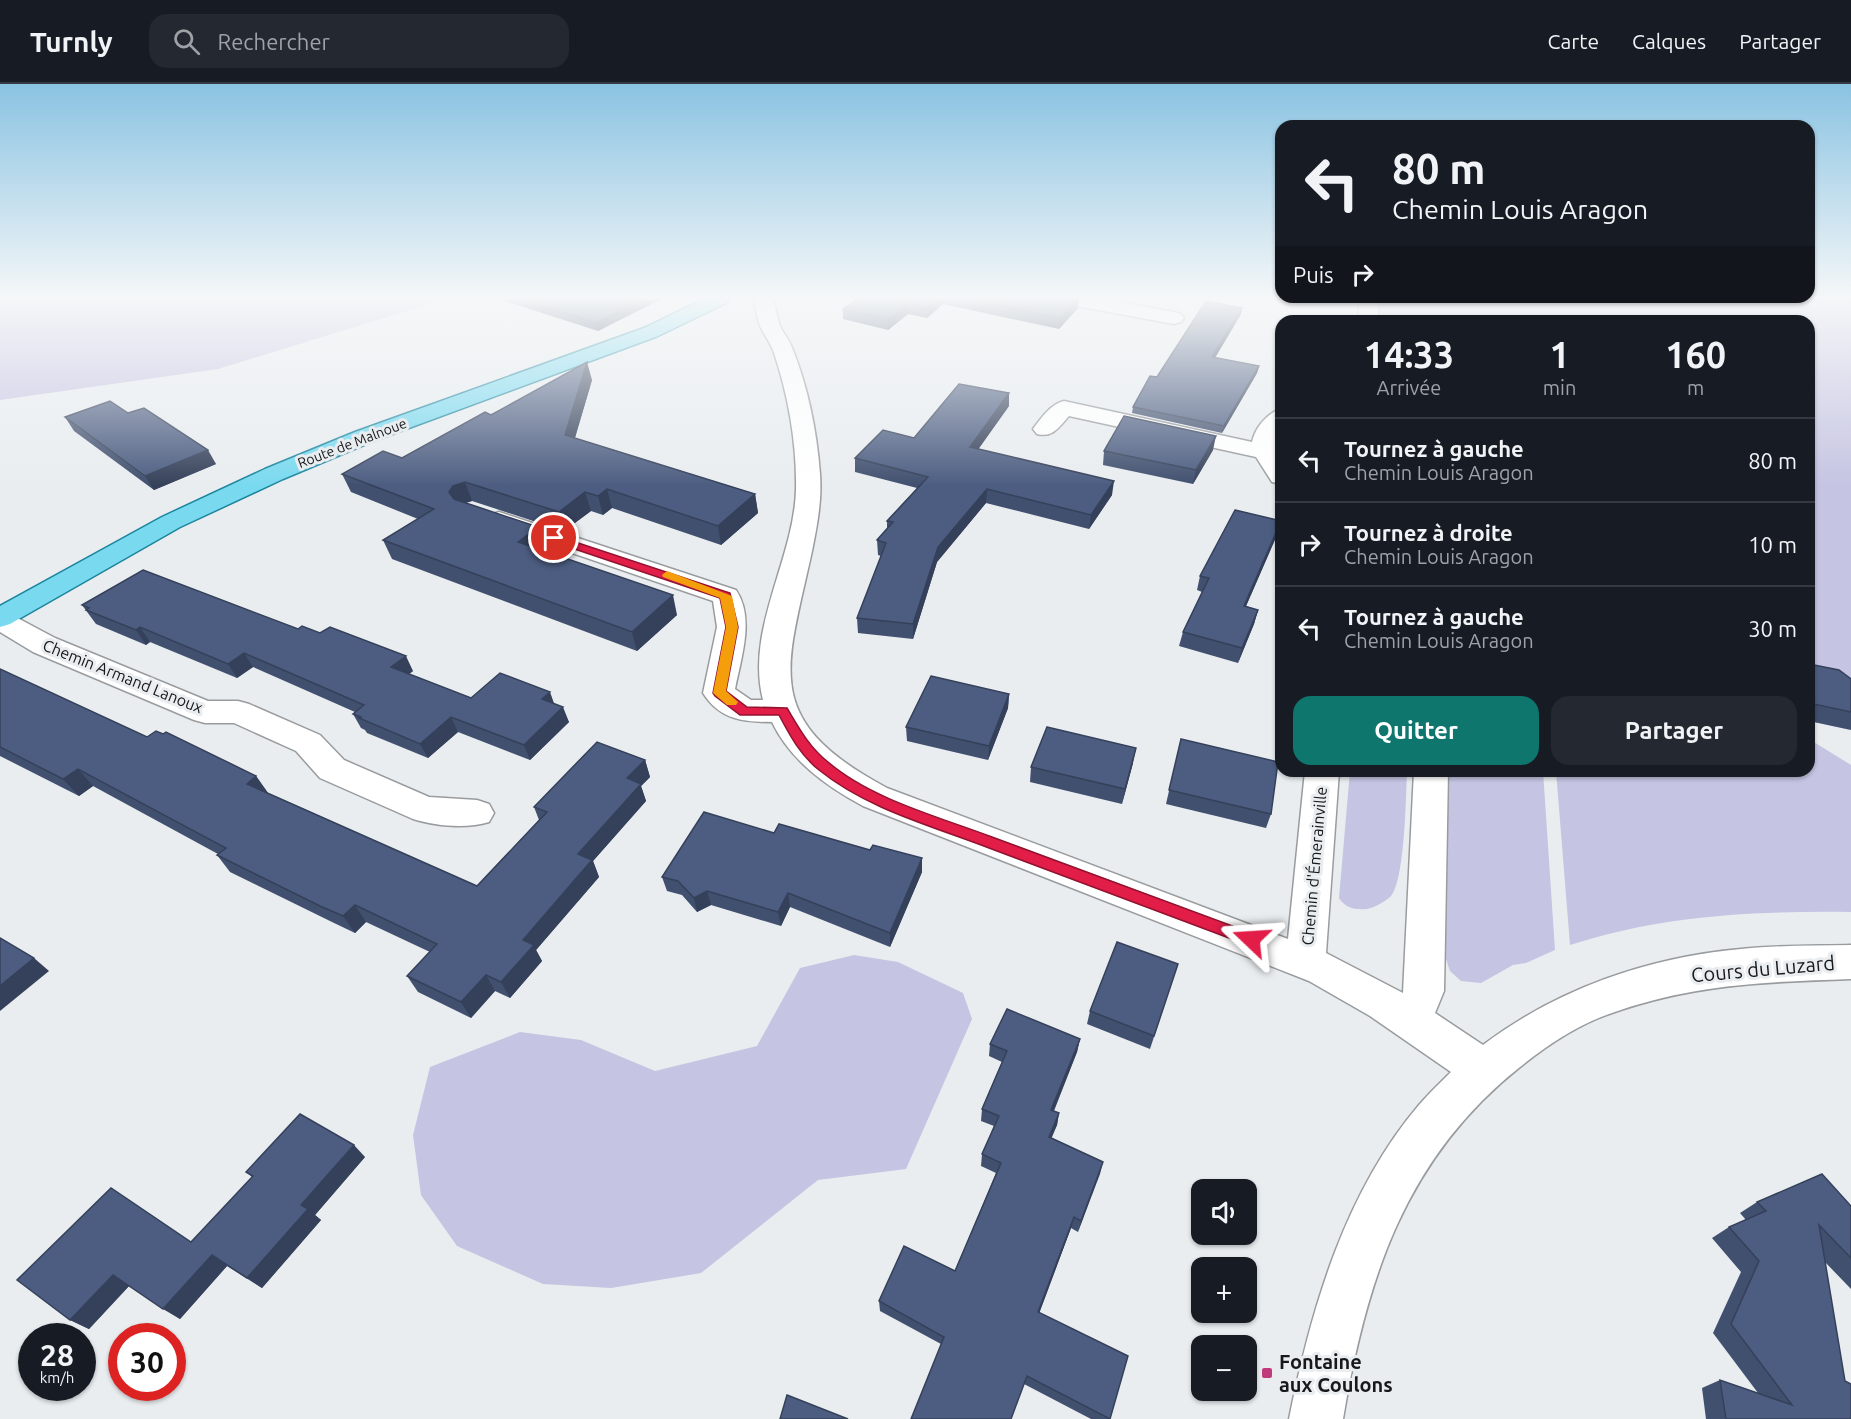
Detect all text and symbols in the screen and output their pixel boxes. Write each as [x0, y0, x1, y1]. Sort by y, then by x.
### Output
search box [149, 14, 569, 68]
icon: search [170, 25, 203, 58]
text: Turnly [30, 26, 113, 57]
text: Rechercher [218, 29, 330, 54]
text: Carte [1548, 29, 1599, 53]
text: Calques [1632, 29, 1706, 53]
text: Partager [1739, 29, 1821, 53]
icon: left [1293, 144, 1371, 222]
text: 80 m [1392, 145, 1486, 192]
text: Chemin Louis Aragon [1392, 194, 1648, 224]
icon: right [1346, 258, 1379, 291]
text: Puis [1293, 262, 1334, 287]
text: 14:33 [1364, 334, 1454, 375]
text: 1 [1549, 334, 1570, 375]
text: 160 [1665, 334, 1726, 375]
text: Arrivée [1377, 376, 1441, 399]
text: min [1543, 376, 1576, 399]
text: m [1687, 376, 1704, 399]
street label: Route de Malnoue [295, 415, 409, 471]
text: Tournez à gauche [1344, 436, 1524, 461]
icon: left [1293, 444, 1326, 477]
text: 80 m [1748, 448, 1797, 473]
text: Chemin Louis Aragon [1344, 461, 1534, 484]
pin [528, 512, 579, 563]
text: Tournez à droite [1344, 520, 1513, 545]
icon: arrive [537, 521, 570, 554]
icon: right [1293, 528, 1326, 561]
text: 10 m [1748, 532, 1797, 557]
text: Chemin Louis Aragon [1344, 545, 1534, 568]
text: Tournez à gauche [1344, 604, 1524, 629]
icon: left [1293, 612, 1326, 645]
text: 30 m [1748, 616, 1797, 641]
text: Chemin Louis Aragon [1344, 629, 1534, 652]
street label: Chemin Armand Lanoux [40, 636, 206, 716]
button: Quitter [1293, 696, 1539, 765]
button: Partager [1551, 696, 1797, 765]
street label: Chemin d'Émerainville [1296, 786, 1330, 946]
position arrow [1219, 907, 1283, 971]
street label: Cours du Luzard [1690, 951, 1836, 986]
map controls [1191, 1179, 1257, 1401]
button: sound [1191, 1179, 1257, 1245]
button: + [1191, 1257, 1257, 1323]
speed limit sign: 30 [108, 1323, 186, 1401]
button: − [1191, 1335, 1257, 1401]
text: 28 [40, 1338, 74, 1372]
place label: Fontaine aux Coulons [1279, 1350, 1393, 1396]
marker: Fontaine aux Coulons [1260, 1366, 1274, 1380]
text: km/h [40, 1369, 74, 1386]

